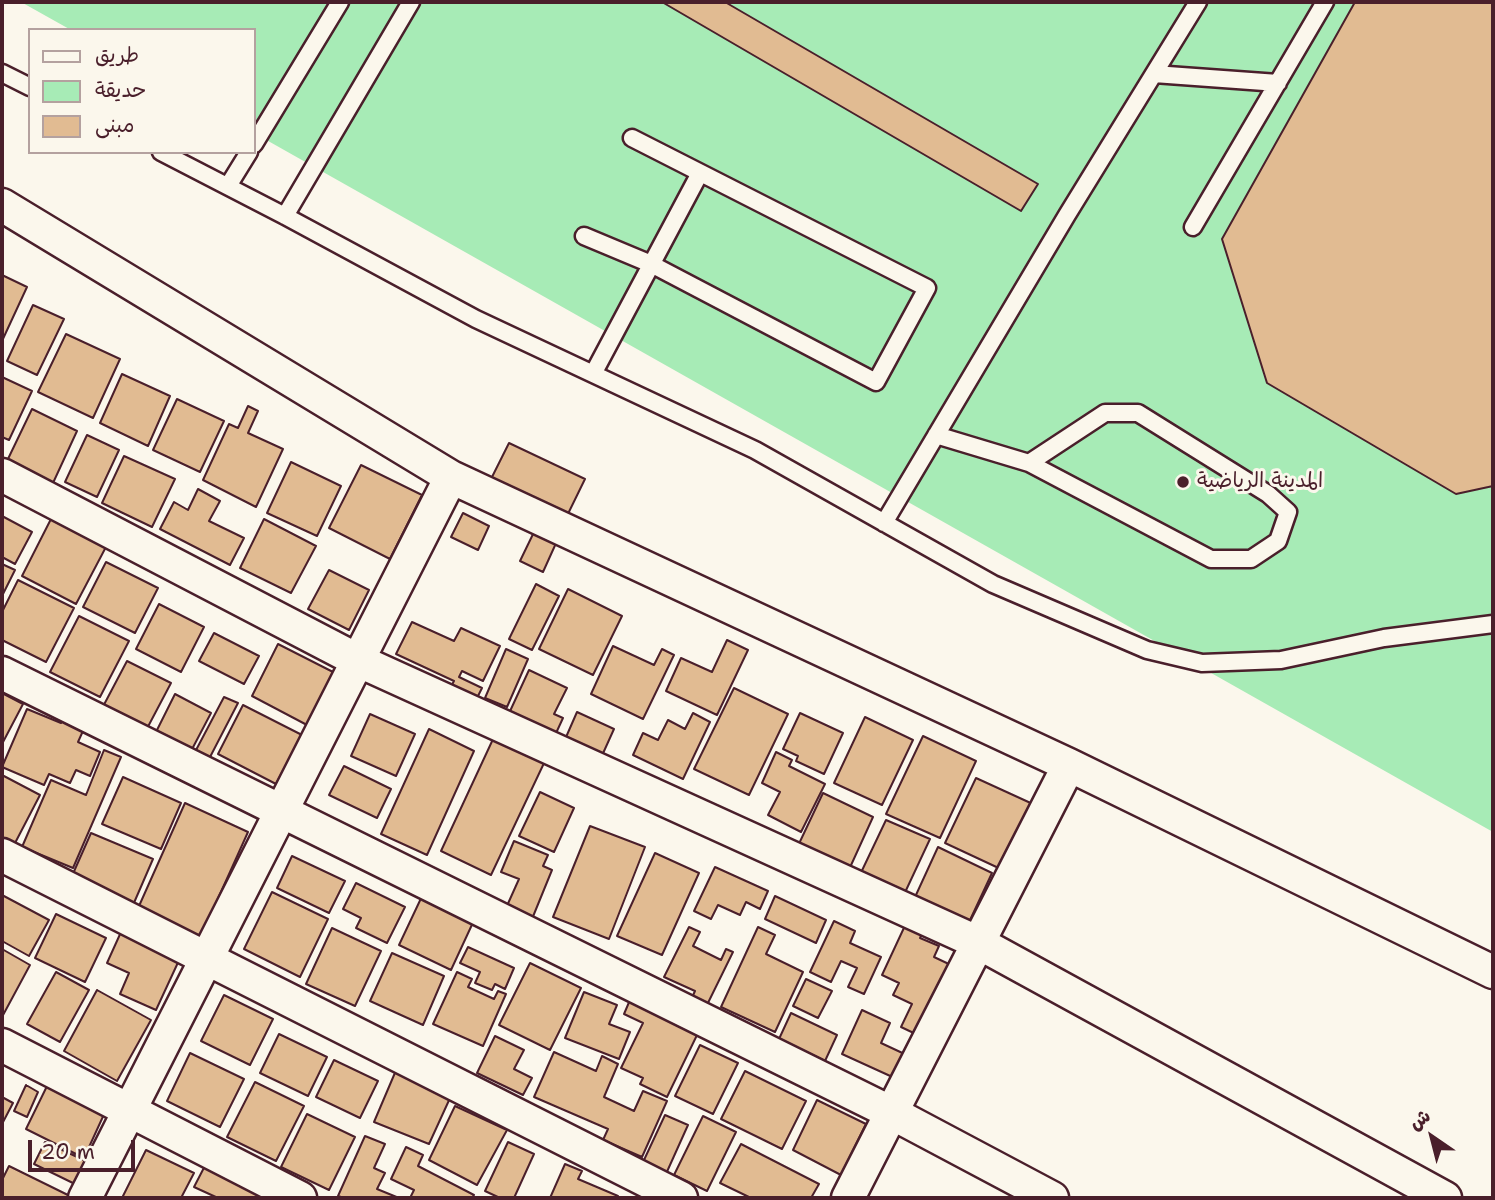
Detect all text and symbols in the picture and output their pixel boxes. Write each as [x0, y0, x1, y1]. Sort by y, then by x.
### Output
legend [28, 28, 256, 154]
text: طريق [95, 41, 139, 69]
text: حديقة [95, 76, 146, 104]
text: مبنى [95, 111, 134, 139]
place label: المدينة الرياضية [1197, 469, 1323, 495]
marker: المدينة الرياضية [1175, 474, 1191, 490]
north arrow [1397, 1102, 1467, 1172]
text: ش [1404, 1103, 1435, 1136]
scale bar [32, 1126, 138, 1170]
text: 20 m [41, 1138, 95, 1166]

